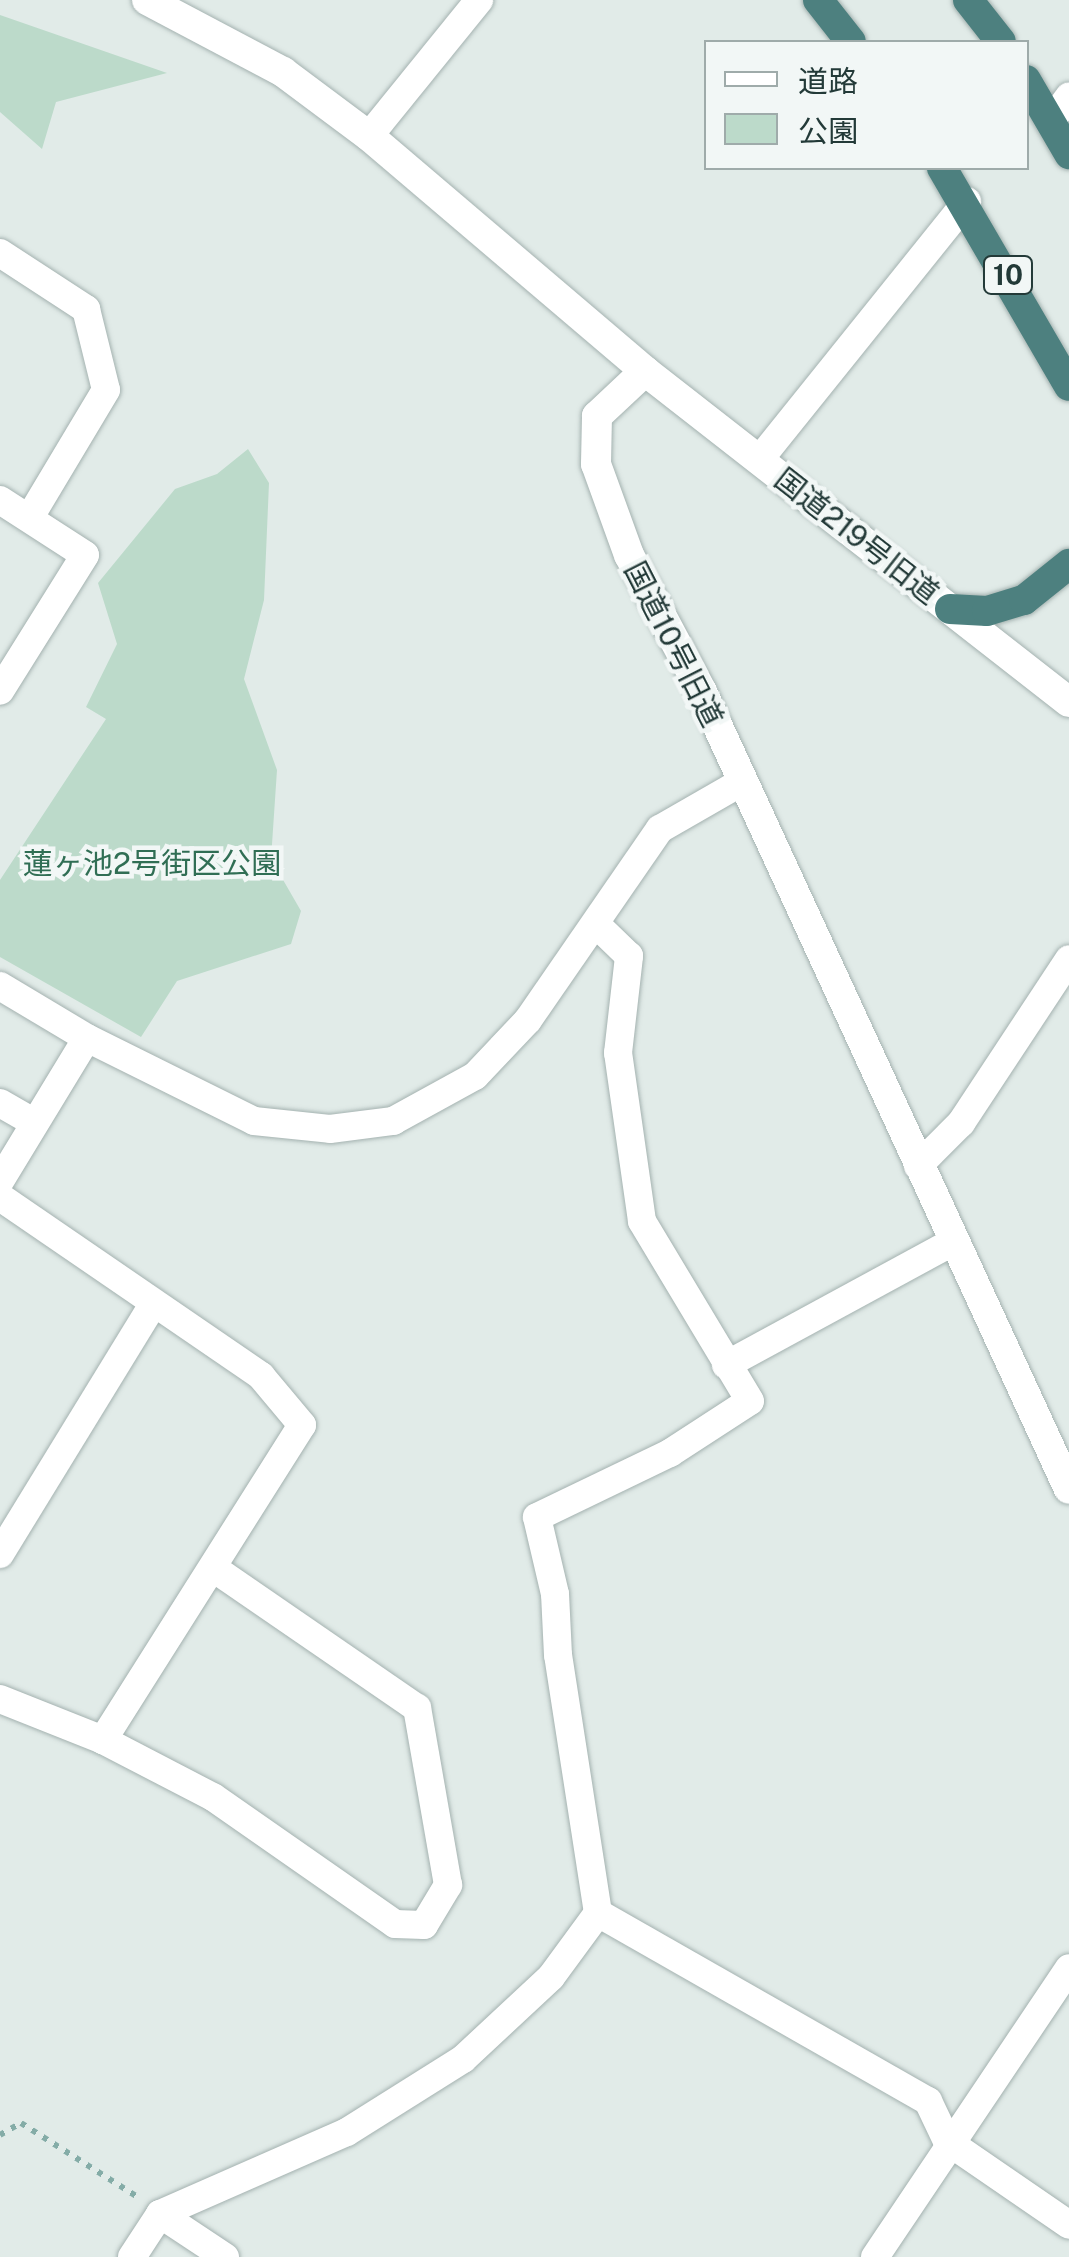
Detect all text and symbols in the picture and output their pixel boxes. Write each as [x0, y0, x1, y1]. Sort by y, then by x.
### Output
legend [704, 40, 1029, 170]
text: 道路 [798, 63, 858, 99]
text: 公園 [798, 113, 858, 149]
road number: 10 [980, 252, 1036, 298]
street label: 国道219号旧道 [768, 461, 946, 611]
street label: 国道10号旧道 [617, 555, 731, 733]
park label: 蓮ヶ池2号街区公園 [23, 845, 281, 881]

